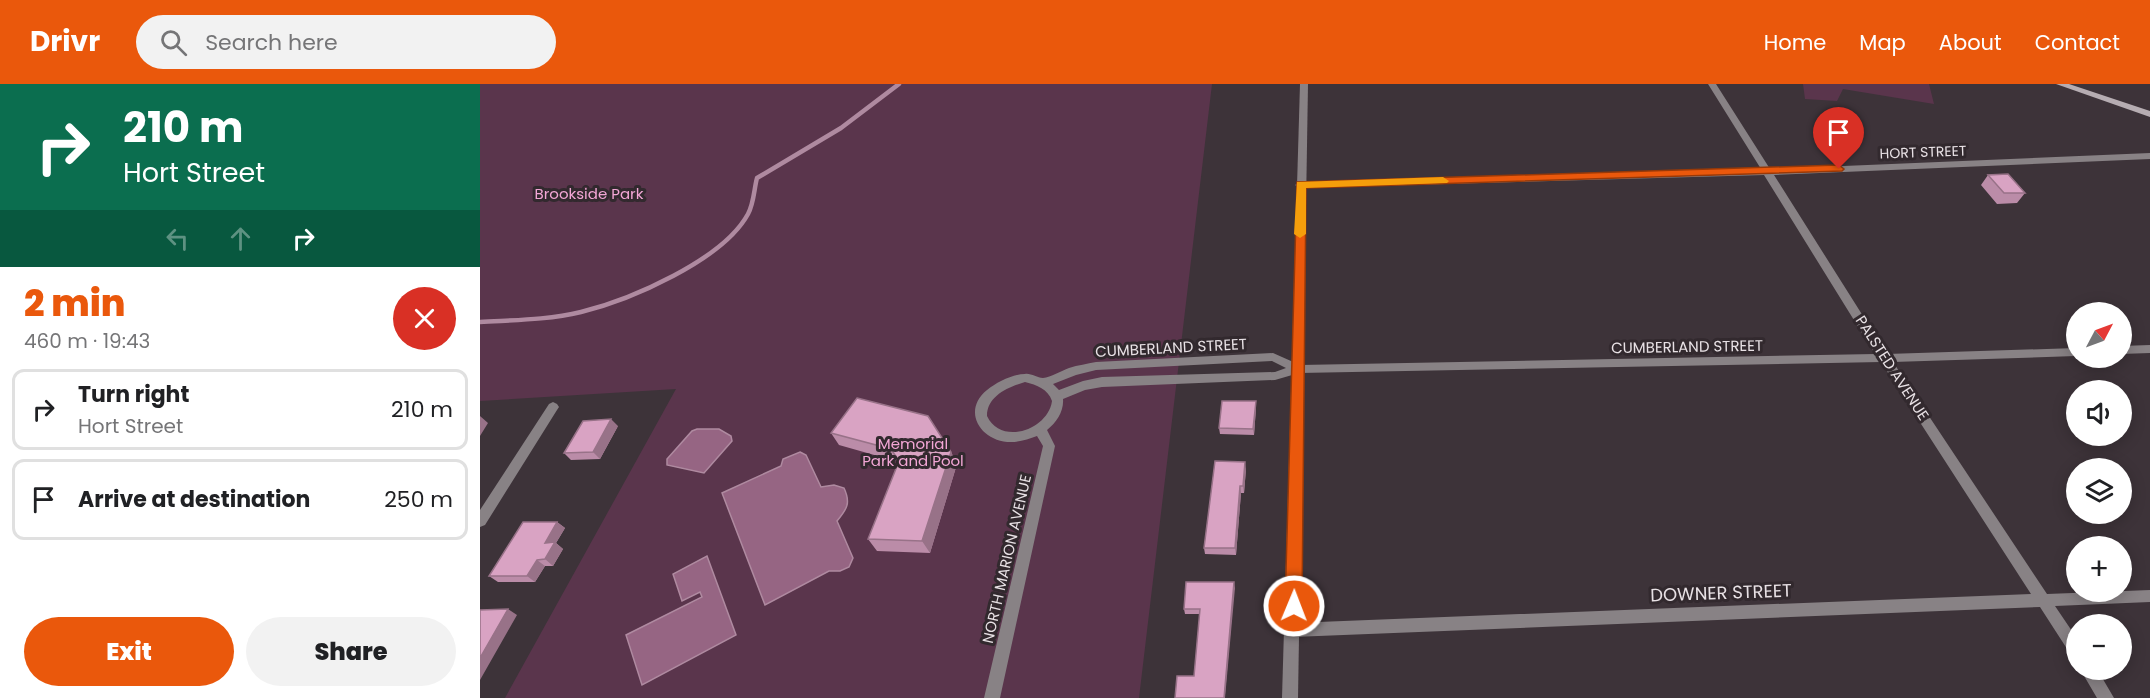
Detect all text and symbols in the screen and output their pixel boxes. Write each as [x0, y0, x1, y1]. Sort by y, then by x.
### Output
search box [136, 15, 556, 69]
text: Drivr [30, 22, 100, 61]
icon: search [157, 26, 190, 59]
text: Search here [205, 27, 338, 58]
text: Home [1764, 28, 1826, 57]
text: Map [1859, 28, 1906, 57]
text: About [1939, 28, 2002, 57]
text: Contact [2035, 28, 2120, 57]
text: 210 m [123, 98, 244, 157]
pin [1813, 107, 1864, 169]
icon: right [24, 108, 102, 186]
icon: arrive [1822, 116, 1855, 149]
street label: HORT STREET [1879, 140, 1967, 164]
text: Hort Street [123, 154, 265, 191]
park label: Brookside Park [535, 183, 644, 204]
icon: left [161, 222, 194, 255]
icon: ahead [224, 222, 257, 255]
icon: right [287, 222, 320, 255]
text: 2 min [24, 278, 126, 329]
button: close [393, 287, 456, 350]
north arrow [2066, 302, 2132, 368]
map controls [2066, 302, 2132, 680]
street label: PALSTED AVENUE [1851, 311, 1934, 424]
text: 460 m · 19:43 [24, 327, 150, 355]
street label: CUMBERLAND STREET [1095, 333, 1247, 362]
street label: CUMBERLAND STREET [1611, 335, 1763, 358]
text: Turn right [78, 379, 189, 410]
button: sound [2066, 380, 2132, 446]
icon: right [27, 393, 60, 426]
text: 210 m [391, 394, 453, 425]
text: Hort Street [78, 412, 183, 440]
park label: Memorial Park and Pool [862, 433, 964, 471]
button: layers [2066, 458, 2132, 524]
street label: NORTH MARION AVENUE [977, 473, 1036, 645]
icon: arrive [27, 483, 60, 516]
text: Arrive at destination [78, 484, 310, 515]
text: 250 m [384, 484, 453, 515]
button: + [2066, 536, 2132, 602]
position arrow [1262, 574, 1326, 638]
street label: DOWNER STREET [1650, 578, 1792, 607]
button: − [2066, 614, 2132, 680]
button: Exit [24, 617, 234, 686]
button: Share [246, 617, 456, 686]

